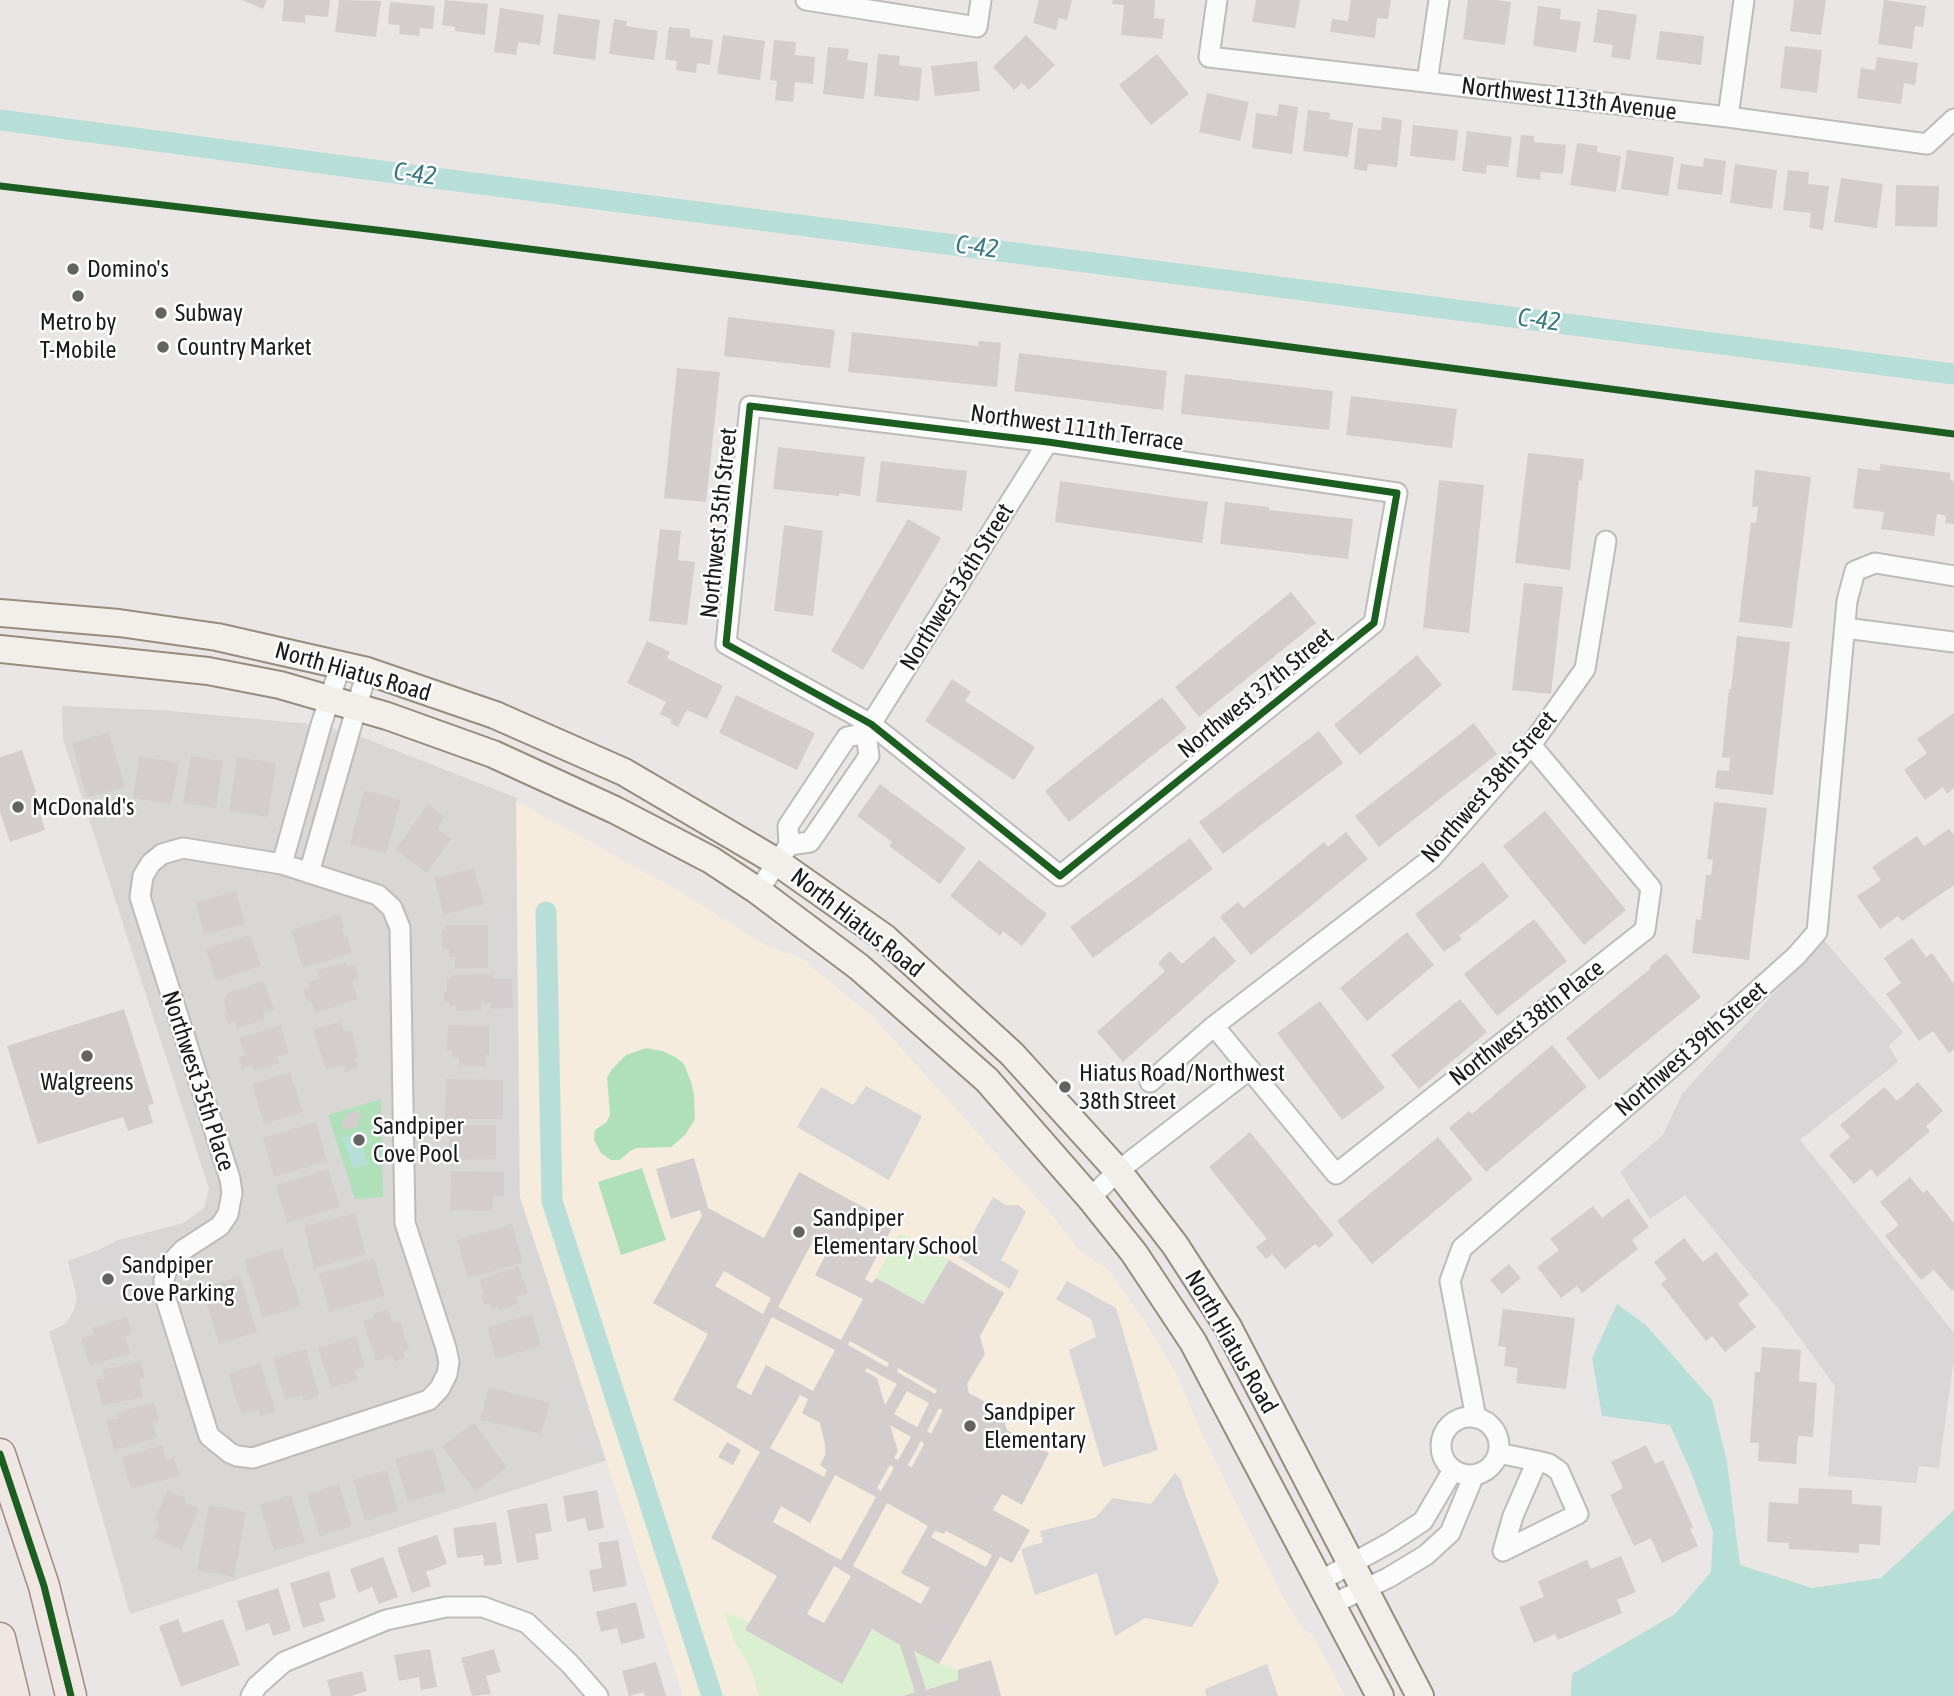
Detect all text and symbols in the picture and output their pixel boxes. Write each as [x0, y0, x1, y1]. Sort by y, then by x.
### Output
street label: Northwest 113th Avenue [1460, 72, 1678, 126]
water label: C-42 [392, 156, 438, 192]
water label: C-42 [954, 229, 1000, 265]
place label: Domino's [87, 255, 169, 283]
marker: Domino's [65, 261, 81, 277]
marker: Metro by T-Mobile [70, 288, 86, 304]
place label: Subway [175, 299, 243, 327]
water label: C-42 [1516, 302, 1562, 338]
marker: Subway [153, 305, 169, 321]
place label: Metro by T-Mobile [40, 308, 116, 364]
place label: Country Market [177, 333, 312, 361]
marker: Country Market [155, 339, 171, 355]
street label: Northwest 111th Terrace [969, 399, 1185, 457]
street label: Northwest 35th Street [695, 426, 743, 620]
street label: Northwest 36th Street [894, 498, 1020, 676]
street label: Northwest 37th Street [1173, 622, 1339, 764]
street label: North Hiatus Road [272, 636, 434, 708]
street label: Northwest 38th Street [1415, 705, 1563, 869]
place label: McDonald's [32, 793, 134, 821]
marker: McDonald's [10, 799, 26, 815]
street label: North Hiatus Road [785, 862, 929, 984]
street label: Northwest 38th Place [1444, 954, 1610, 1092]
street label: Northwest 39th Street [1609, 975, 1773, 1123]
street label: Northwest 35th Place [155, 987, 241, 1175]
marker: Walgreens [79, 1048, 95, 1064]
place label: Hiatus Road/Northwest 38th Street [1079, 1059, 1285, 1115]
place label: Walgreens [40, 1068, 134, 1096]
marker: Hiatus Road/Northwest 38th Street [1057, 1079, 1073, 1095]
place label: Sandpiper Cove Pool [373, 1112, 464, 1168]
marker: Sandpiper Cove Pool [351, 1132, 367, 1148]
place label: Sandpiper Elementary School [813, 1204, 978, 1260]
marker: Sandpiper Elementary School [791, 1224, 807, 1240]
place label: Sandpiper Cove Parking [122, 1251, 235, 1307]
street label: North Hiatus Road [1178, 1265, 1284, 1419]
marker: Sandpiper Cove Parking [100, 1271, 116, 1287]
place label: Sandpiper Elementary [984, 1398, 1086, 1454]
marker: Sandpiper Elementary [962, 1418, 978, 1434]

